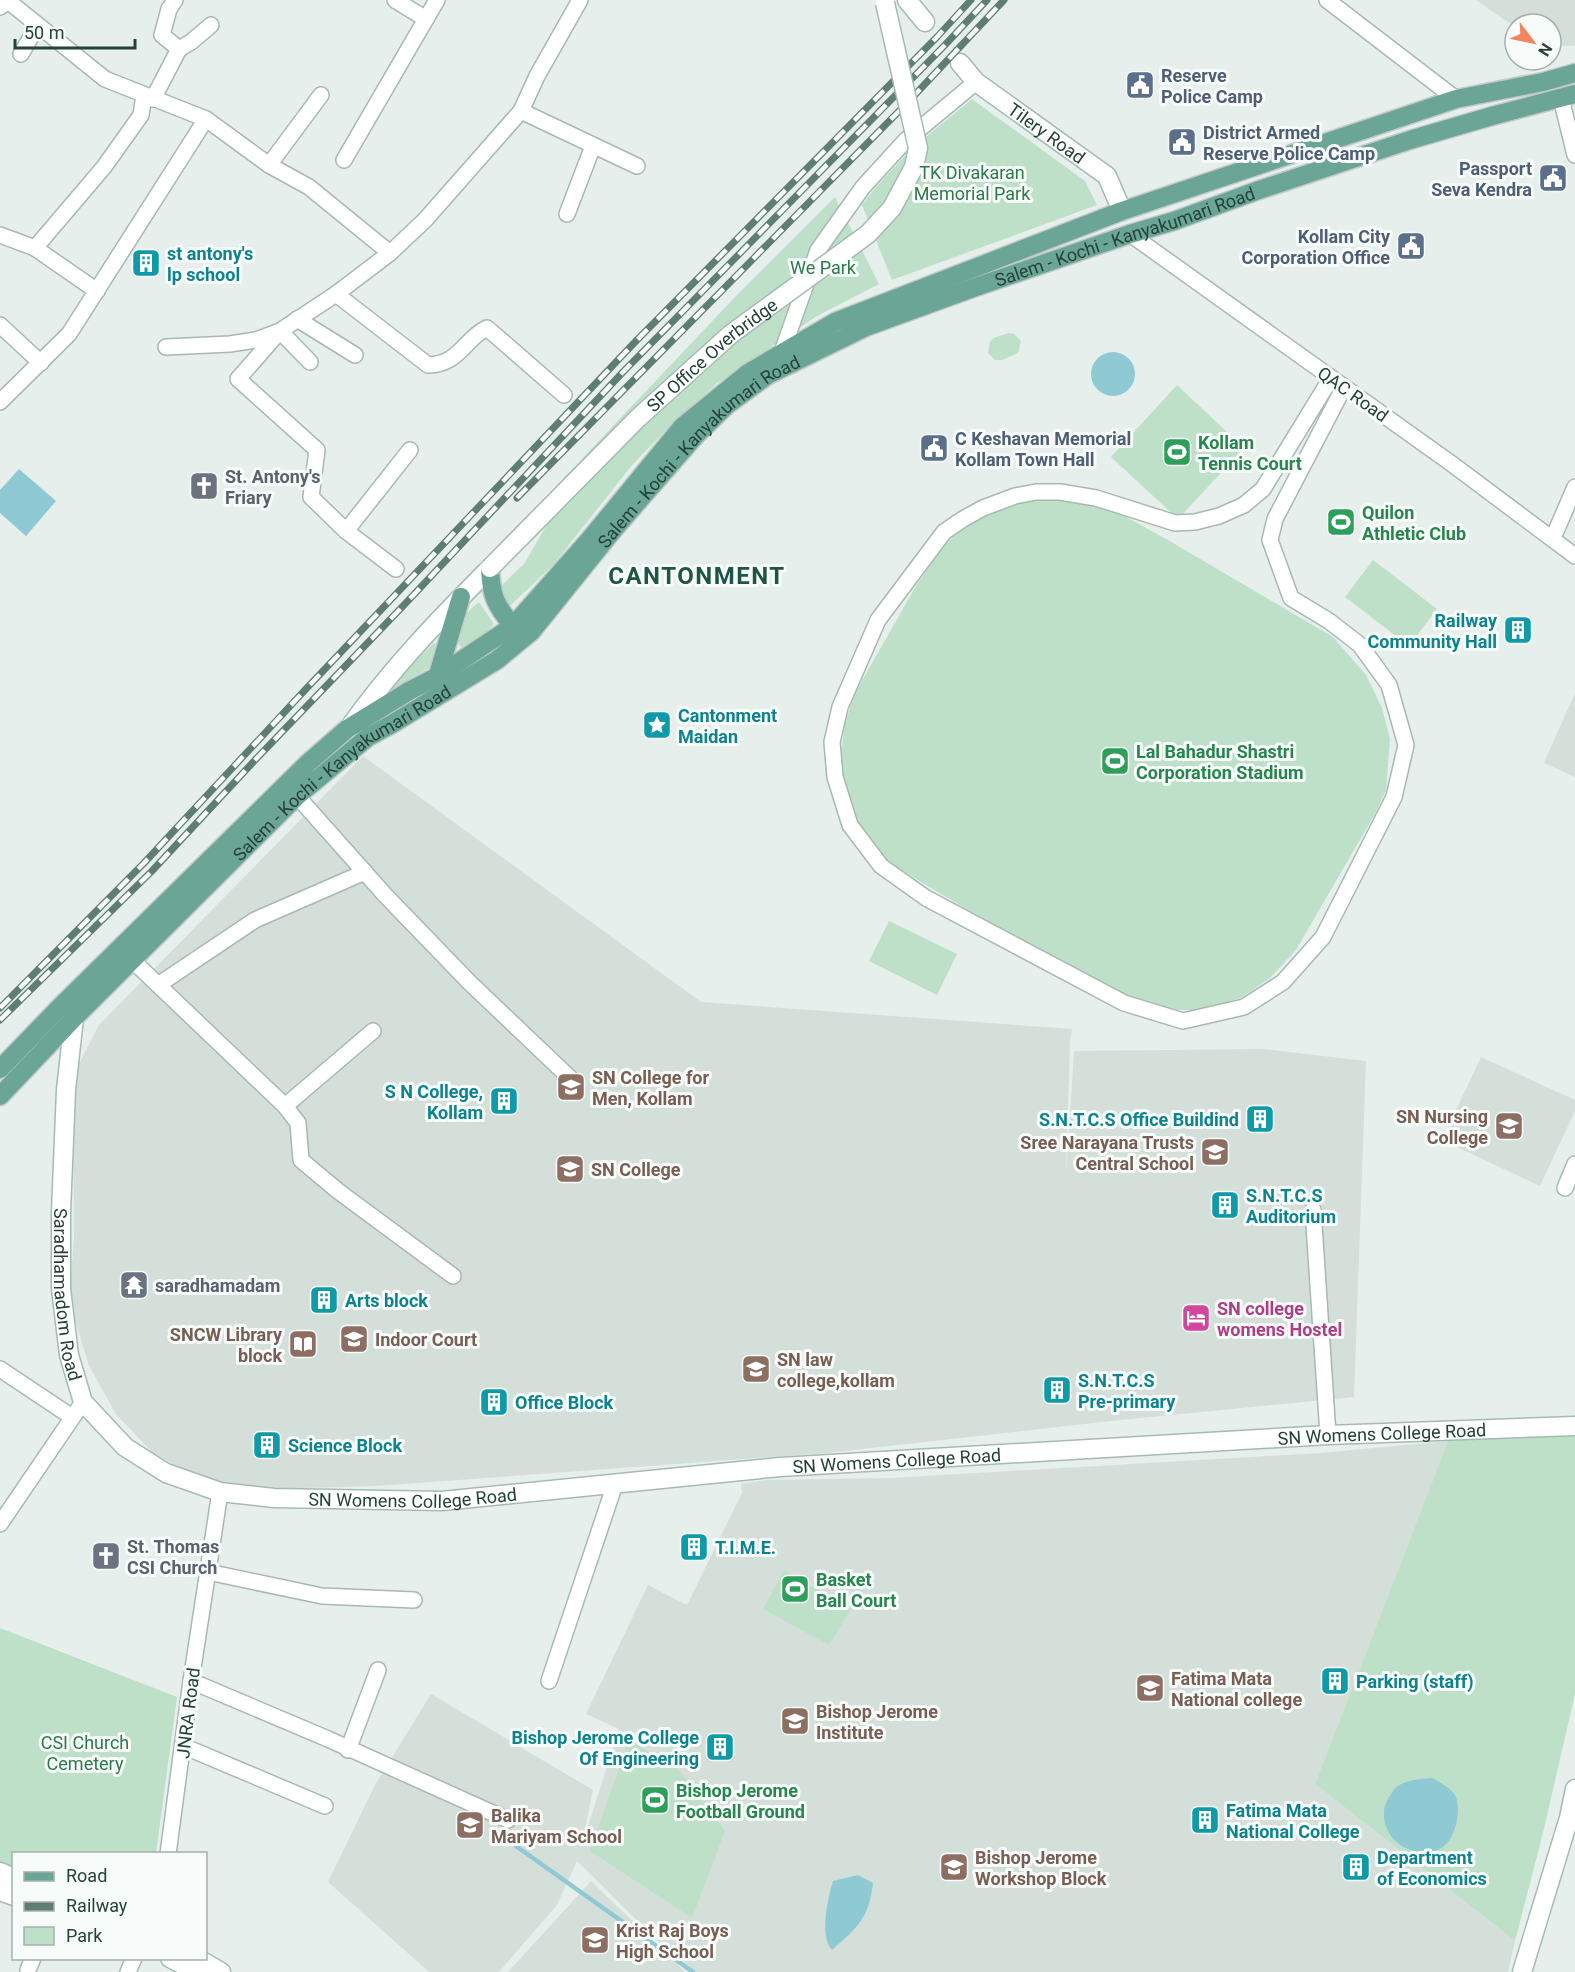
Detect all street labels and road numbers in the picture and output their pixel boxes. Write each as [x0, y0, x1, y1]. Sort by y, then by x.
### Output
street label: Tilery Road [1004, 98, 1089, 167]
street label: Salem - Kochi - Kanyakumari Road [992, 182, 1257, 290]
street label: SP Office Overbridge [642, 293, 781, 416]
street label: Salem - Kochi - Kanyakumari Road [593, 351, 803, 552]
street label: QAC Road [1314, 362, 1392, 426]
street label: Salem - Kochi - Kanyakumari Road [228, 680, 455, 865]
street label: Saradhamadom Road [51, 1208, 87, 1383]
street label: SN Womens College Road [1277, 1419, 1487, 1448]
street label: SN Womens College Road [792, 1444, 1002, 1477]
street label: SN Womens College Road [308, 1483, 518, 1511]
street label: JNRA Road [172, 1666, 204, 1760]

